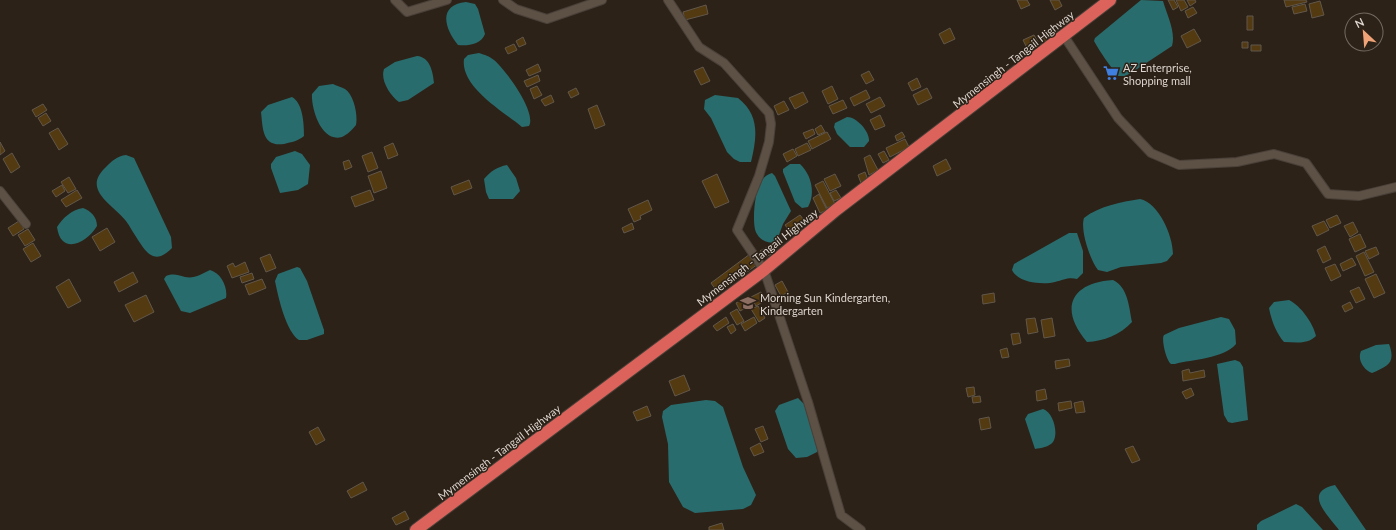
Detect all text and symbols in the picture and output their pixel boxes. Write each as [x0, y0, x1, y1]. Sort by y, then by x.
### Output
street label: Mymensingh - Tangail Highway [950, 8, 1076, 110]
north arrow [1344, 12, 1384, 52]
text: N [1353, 15, 1366, 30]
place label: AZ Enterprise, Shopping mall [1123, 61, 1192, 87]
supermarket icon: AZ Enterprise, Shopping mall [1102, 64, 1120, 82]
street label: Mymensingh - Tangail Highway [694, 206, 820, 308]
place label: Morning Sun Kindergarten, Kindergarten [760, 291, 890, 317]
school or university icon: Morning Sun Kindergarten, Kindergarten [739, 294, 757, 312]
street label: Mymensingh - Tangail Highway [435, 401, 563, 502]

